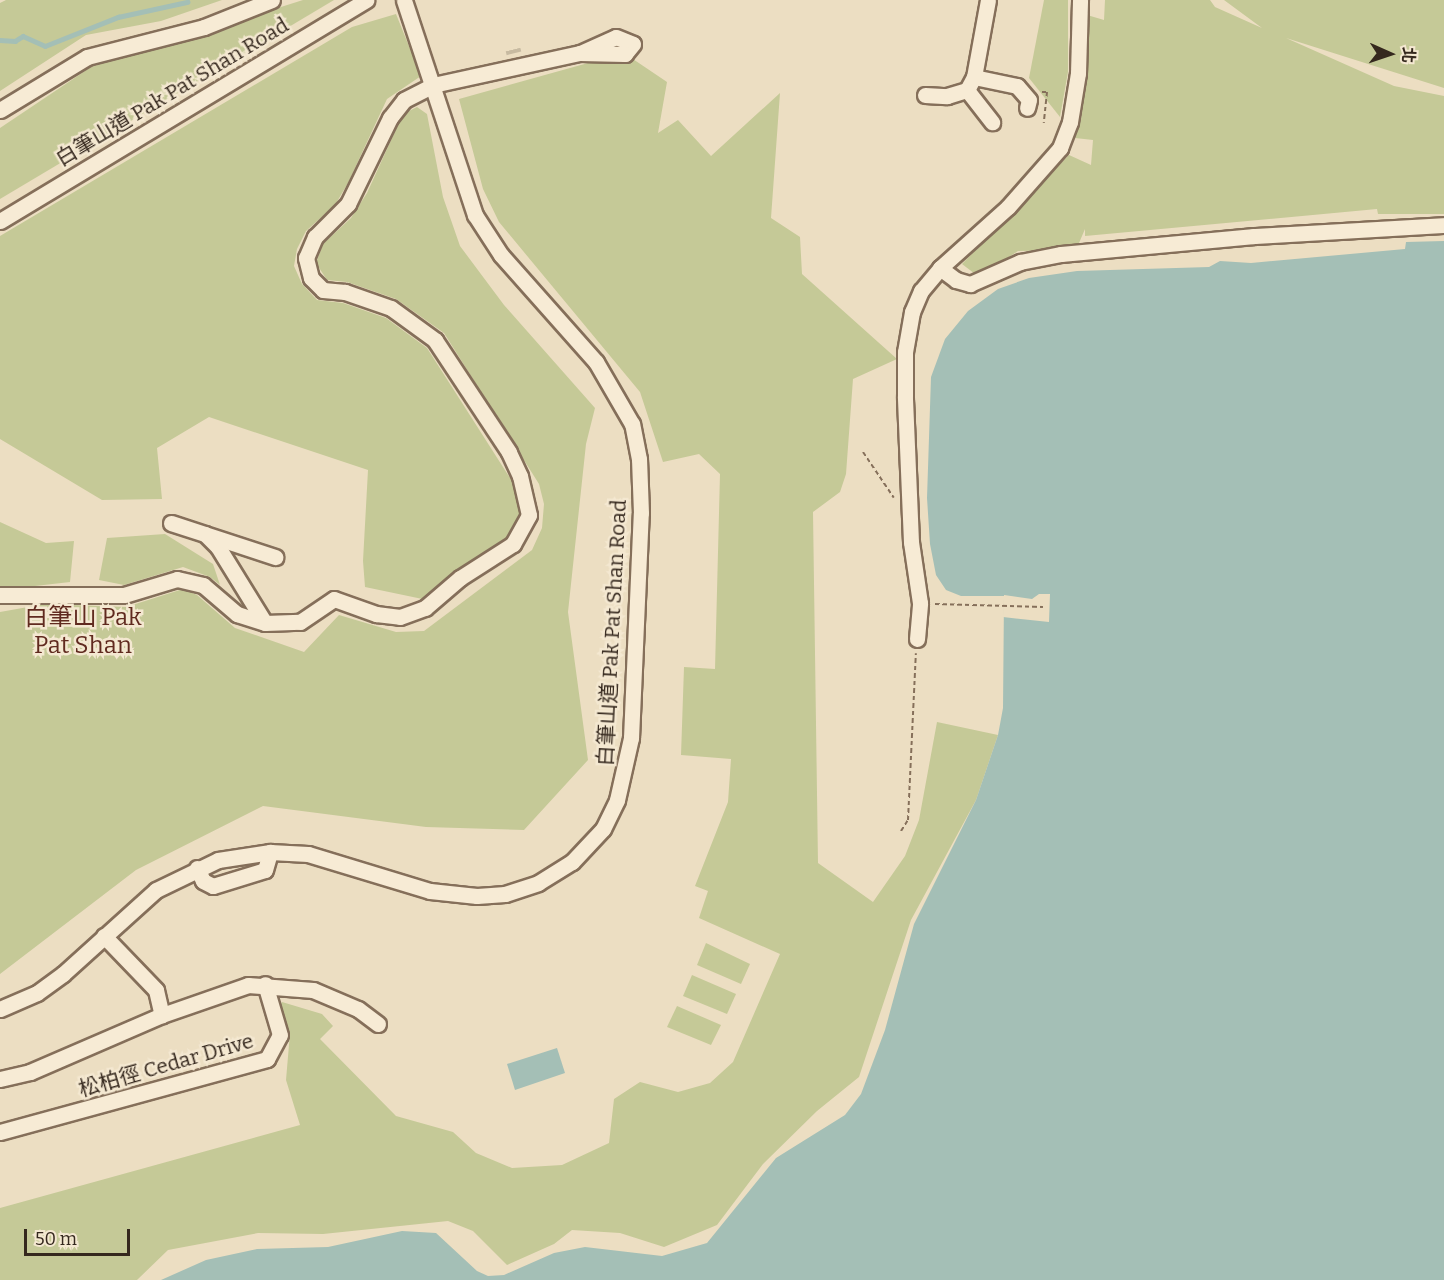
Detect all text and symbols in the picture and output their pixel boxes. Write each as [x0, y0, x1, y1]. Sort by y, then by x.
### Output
street label: 白筆山道 Pak Pat Shan Road [51, 12, 293, 172]
north arrow [1360, 24, 1420, 84]
text: 北 [1399, 46, 1418, 63]
street label: 白筆山道 Pak Pat Shan Road [592, 499, 632, 767]
district label: 白筆山 Pak Pat Shan [24, 604, 142, 660]
street label: 松柏徑 Cedar Drive [76, 1028, 256, 1102]
scale bar [27, 1217, 134, 1255]
text: 50 m [35, 1228, 77, 1250]

